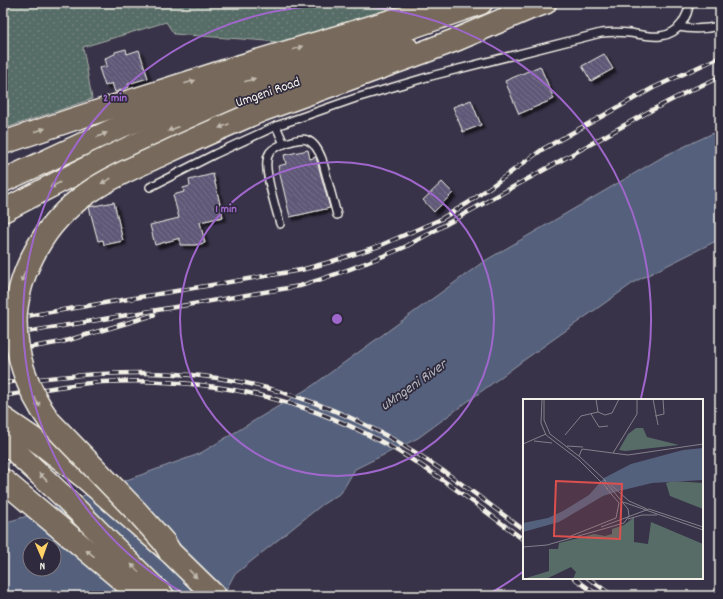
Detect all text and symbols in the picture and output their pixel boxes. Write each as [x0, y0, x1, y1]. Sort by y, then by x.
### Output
one-way arrow [292, 45, 304, 51]
street label: Umgeni Road [233, 73, 303, 113]
one-way arrow [244, 77, 256, 83]
one-way arrow [184, 79, 196, 85]
text: 2 min [103, 90, 127, 107]
one-way arrow [218, 123, 230, 129]
one-way arrow [167, 126, 178, 132]
one-way arrow [34, 127, 46, 133]
one-way arrow [96, 132, 107, 138]
one-way arrow [101, 178, 112, 185]
one-way arrow [50, 182, 61, 188]
text: 1 min [215, 201, 237, 218]
one-way arrow [20, 271, 26, 283]
centre of rings [330, 312, 344, 326]
water label: uMngeni River [376, 354, 453, 417]
one-way arrow [34, 396, 40, 408]
inset map [523, 399, 703, 579]
one-way arrow [38, 473, 47, 482]
north arrow [22, 537, 62, 577]
one-way arrow [85, 548, 96, 557]
text: N [39, 557, 45, 573]
one-way arrow [131, 563, 140, 573]
one-way arrow [188, 569, 198, 579]

